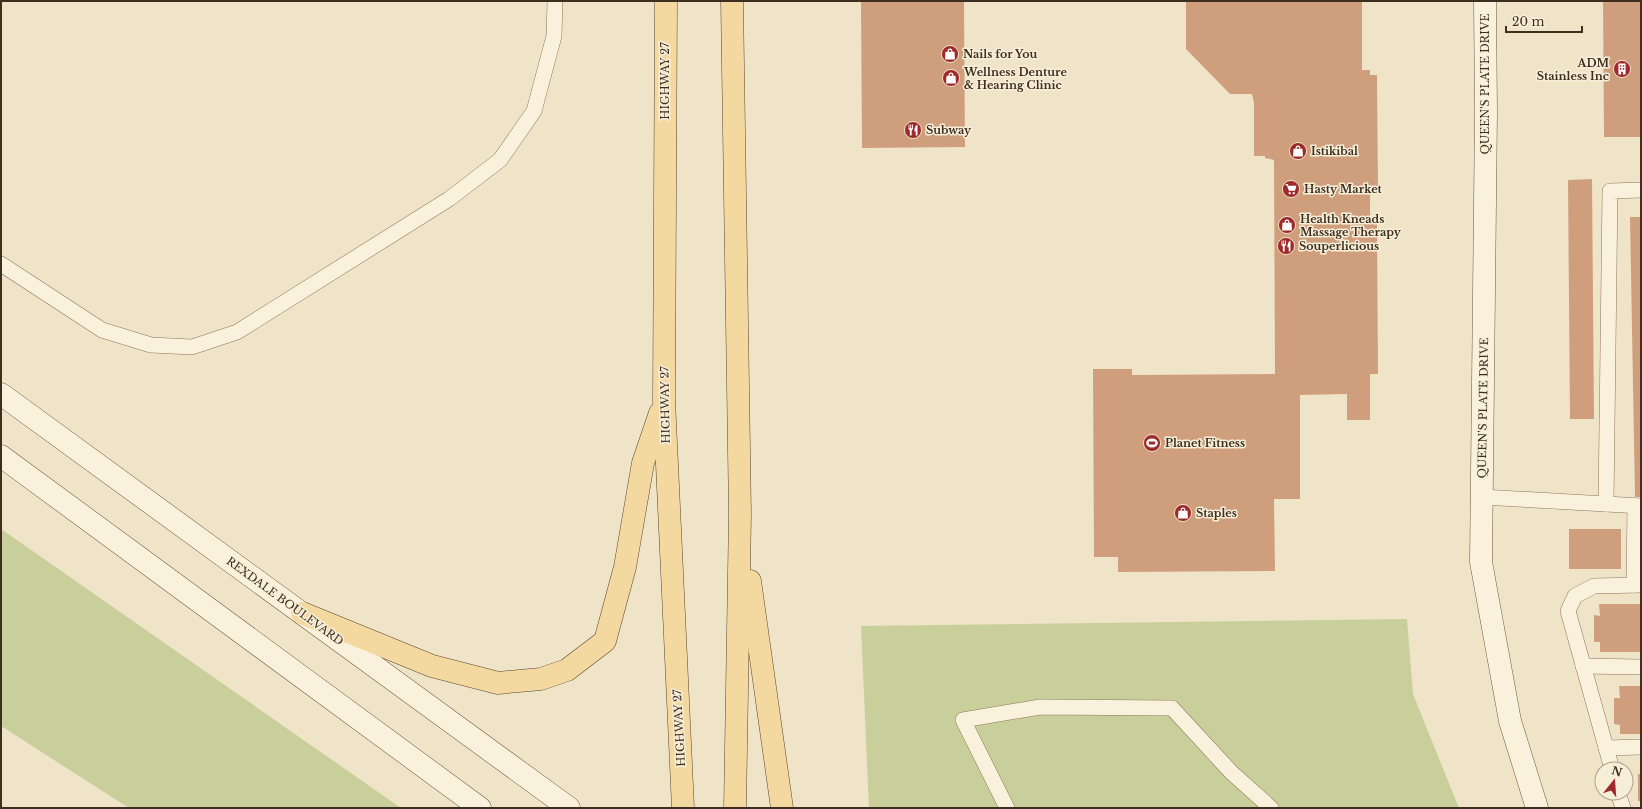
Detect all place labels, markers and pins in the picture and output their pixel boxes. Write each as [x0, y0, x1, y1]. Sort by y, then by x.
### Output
shop icon: Nails for You [940, 44, 960, 64]
place label: Nails for You [963, 47, 1038, 61]
place label: ADM Stainless Inc [1537, 56, 1609, 83]
building icon: ADM Stainless Inc [1612, 59, 1632, 79]
place label: Wellness Denture & Hearing Clinic [963, 65, 1067, 92]
shop icon: Wellness Denture & Hearing Clinic [941, 68, 961, 88]
restaurant icon: Subway [903, 120, 923, 140]
place label: Subway [926, 123, 972, 137]
shop icon: Istikibal [1288, 141, 1308, 161]
place label: Istikibal [1311, 144, 1358, 158]
supermarket icon: Hasty Market [1281, 179, 1301, 199]
place label: Hasty Market [1304, 182, 1383, 196]
place label: Health Kneads Massage Therapy [1300, 212, 1402, 239]
shop icon: Health Kneads Massage Therapy [1277, 215, 1297, 235]
restaurant icon: Souperlicious [1276, 236, 1296, 256]
place label: Souperlicious [1299, 239, 1379, 253]
sports icon: Planet Fitness [1142, 433, 1162, 453]
place label: Planet Fitness [1165, 436, 1245, 450]
shop icon: Staples [1173, 503, 1193, 523]
place label: Staples [1196, 506, 1237, 520]

